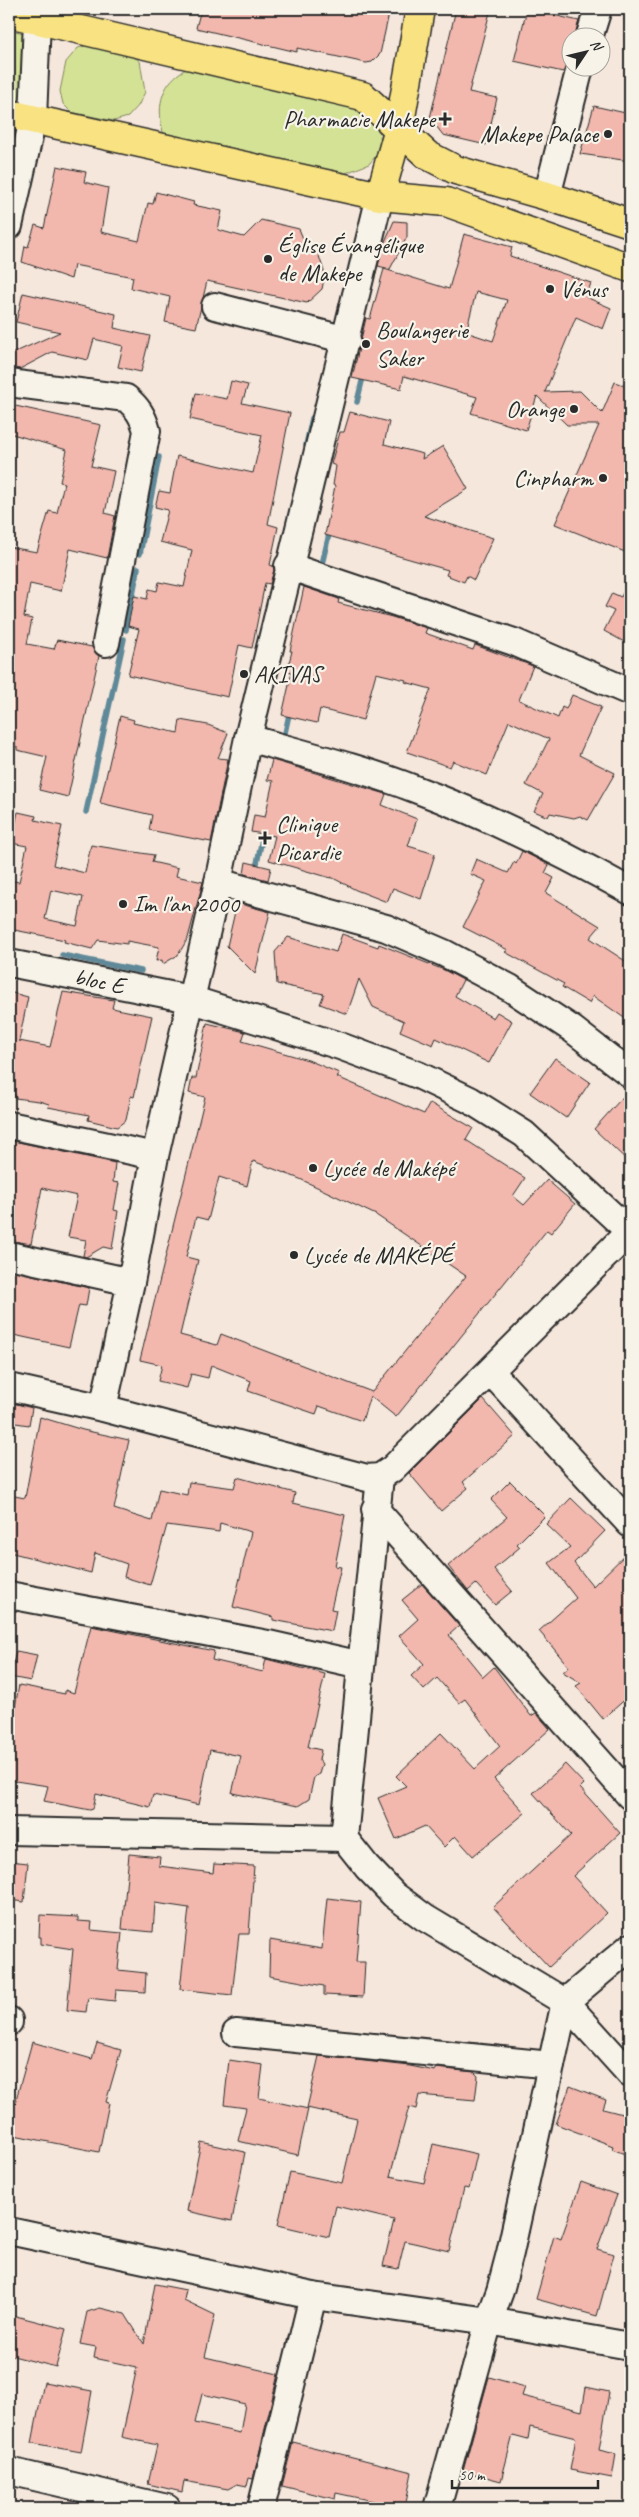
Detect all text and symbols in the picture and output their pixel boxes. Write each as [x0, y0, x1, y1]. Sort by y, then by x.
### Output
north arrow [562, 28, 612, 78]
text: N [587, 36, 607, 55]
place label: Pharmacie Makepe [283, 104, 437, 134]
marker: Pharmacie Makepe [439, 113, 451, 125]
place label: Makepe Palace [480, 119, 600, 149]
marker: Makepe Palace [602, 128, 614, 140]
place label: Église Évangélique de Makepe [278, 230, 425, 288]
marker: Église Évangélique de Makepe [262, 253, 274, 265]
place label: Vénus [560, 274, 609, 304]
marker: Vénus [544, 283, 556, 295]
place label: Boulangerie Saker [376, 315, 470, 373]
marker: Boulangerie Saker [360, 338, 372, 350]
place label: Orange [506, 394, 566, 424]
marker: Orange [568, 403, 580, 415]
place label: Cinpharm [513, 463, 594, 493]
marker: Cinpharm [597, 472, 609, 484]
place label: AKIVAS [254, 659, 325, 689]
marker: AKIVAS [238, 668, 250, 680]
place label: Clinique Picardie [276, 809, 343, 867]
marker: Clinique Picardie [258, 831, 272, 845]
place label: Im l'an 2000 [133, 889, 241, 919]
marker: Im l'an 2000 [117, 898, 129, 910]
street label: bloc E [72, 961, 130, 1001]
place label: Lycée de Maképé [323, 1153, 459, 1183]
marker: Lycée de Maképé [307, 1162, 319, 1174]
place label: Lycée de MAKÉPÉ [304, 1240, 456, 1270]
marker: Lycée de MAKÉPÉ [288, 1249, 300, 1261]
scale bar [452, 2457, 598, 2489]
text: 50 m [459, 2466, 486, 2485]

